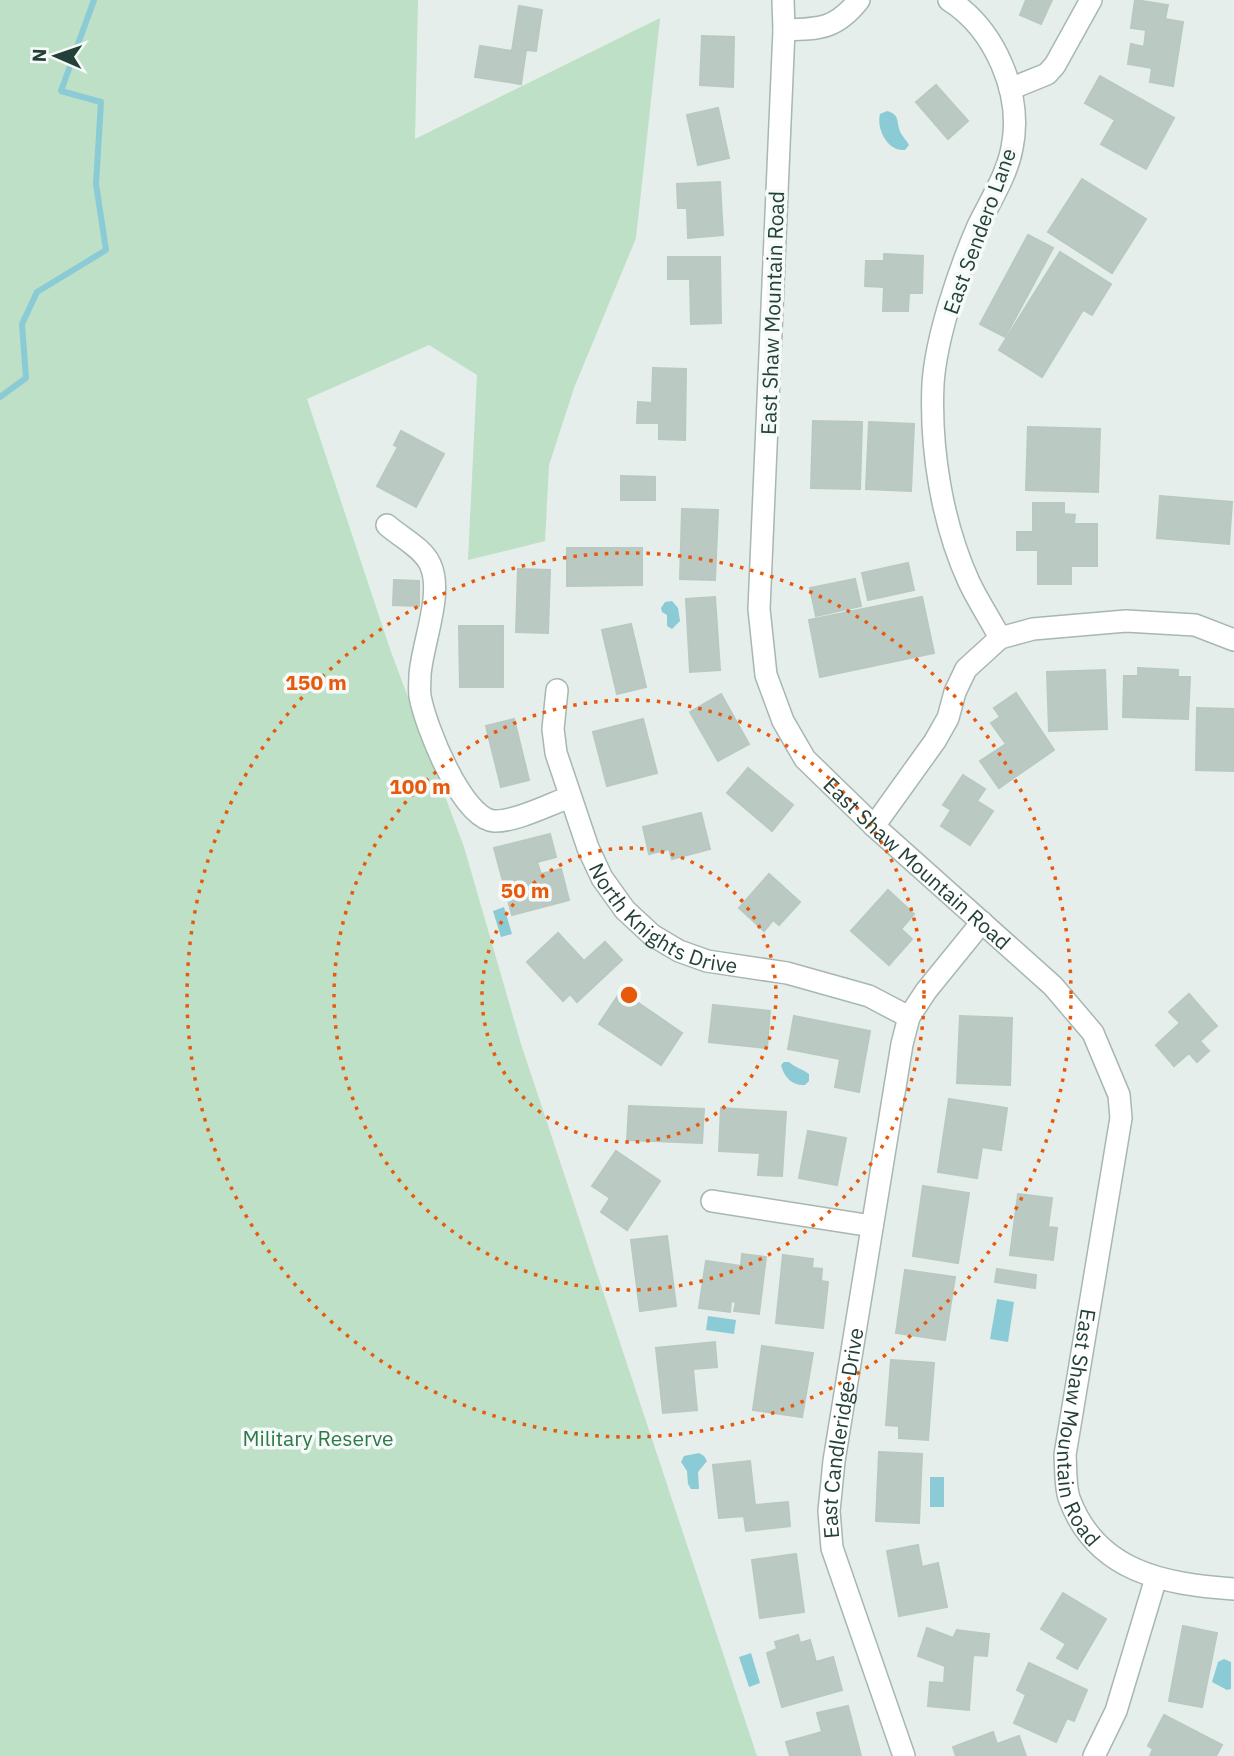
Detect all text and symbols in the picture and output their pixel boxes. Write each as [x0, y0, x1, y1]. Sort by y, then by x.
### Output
north arrow [21, 21, 91, 91]
text: N [27, 48, 51, 63]
street label: East Sendero Lane [936, 144, 1022, 318]
street label: East Shaw Mountain Road [754, 191, 790, 435]
text: 150 m [285, 668, 347, 696]
street label: East Shaw Mountain Road [818, 771, 1017, 956]
text: 100 m [389, 772, 451, 800]
street label: North Knights Drive [583, 858, 739, 979]
text: 50 m [501, 876, 549, 904]
centre of rings [617, 983, 641, 1007]
street label: East Shaw Mountain Road [1051, 1307, 1107, 1552]
street label: East Candleridge Drive [815, 1326, 870, 1540]
park label: Military Reserve [242, 1424, 394, 1452]

